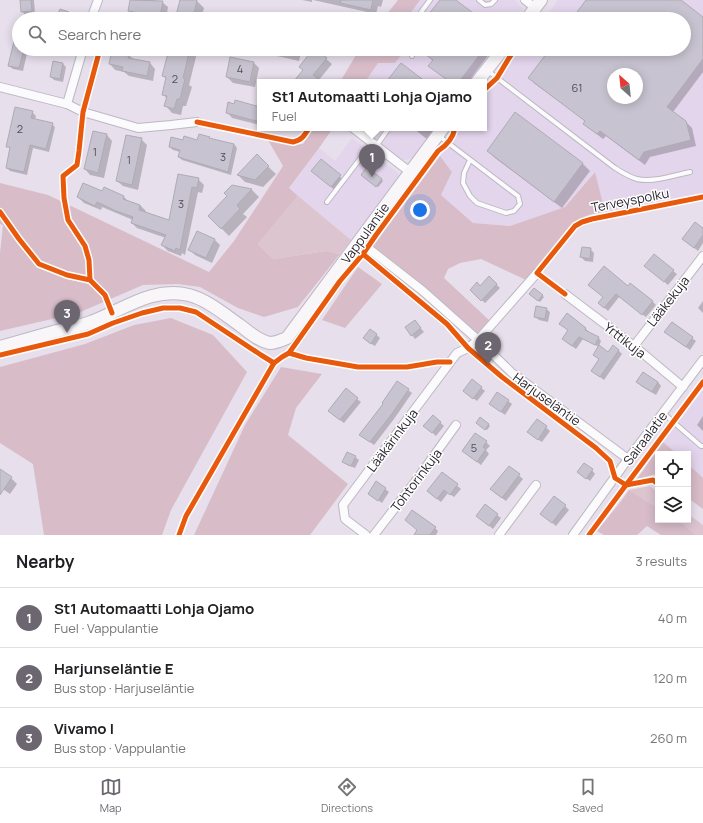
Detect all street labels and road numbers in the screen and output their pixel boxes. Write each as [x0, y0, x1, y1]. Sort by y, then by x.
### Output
street label: Terveyspolku [589, 184, 671, 216]
street label: Vappulantie [337, 198, 394, 267]
street label: Lääkekuja [643, 272, 693, 330]
street label: Yrttikuja [600, 318, 650, 362]
street label: Harjuseläntie [509, 368, 585, 430]
street label: Lääkärinkuja [362, 405, 422, 475]
street label: Sairaalatie [619, 407, 671, 469]
street label: Tohtorinkuja [386, 445, 446, 515]

